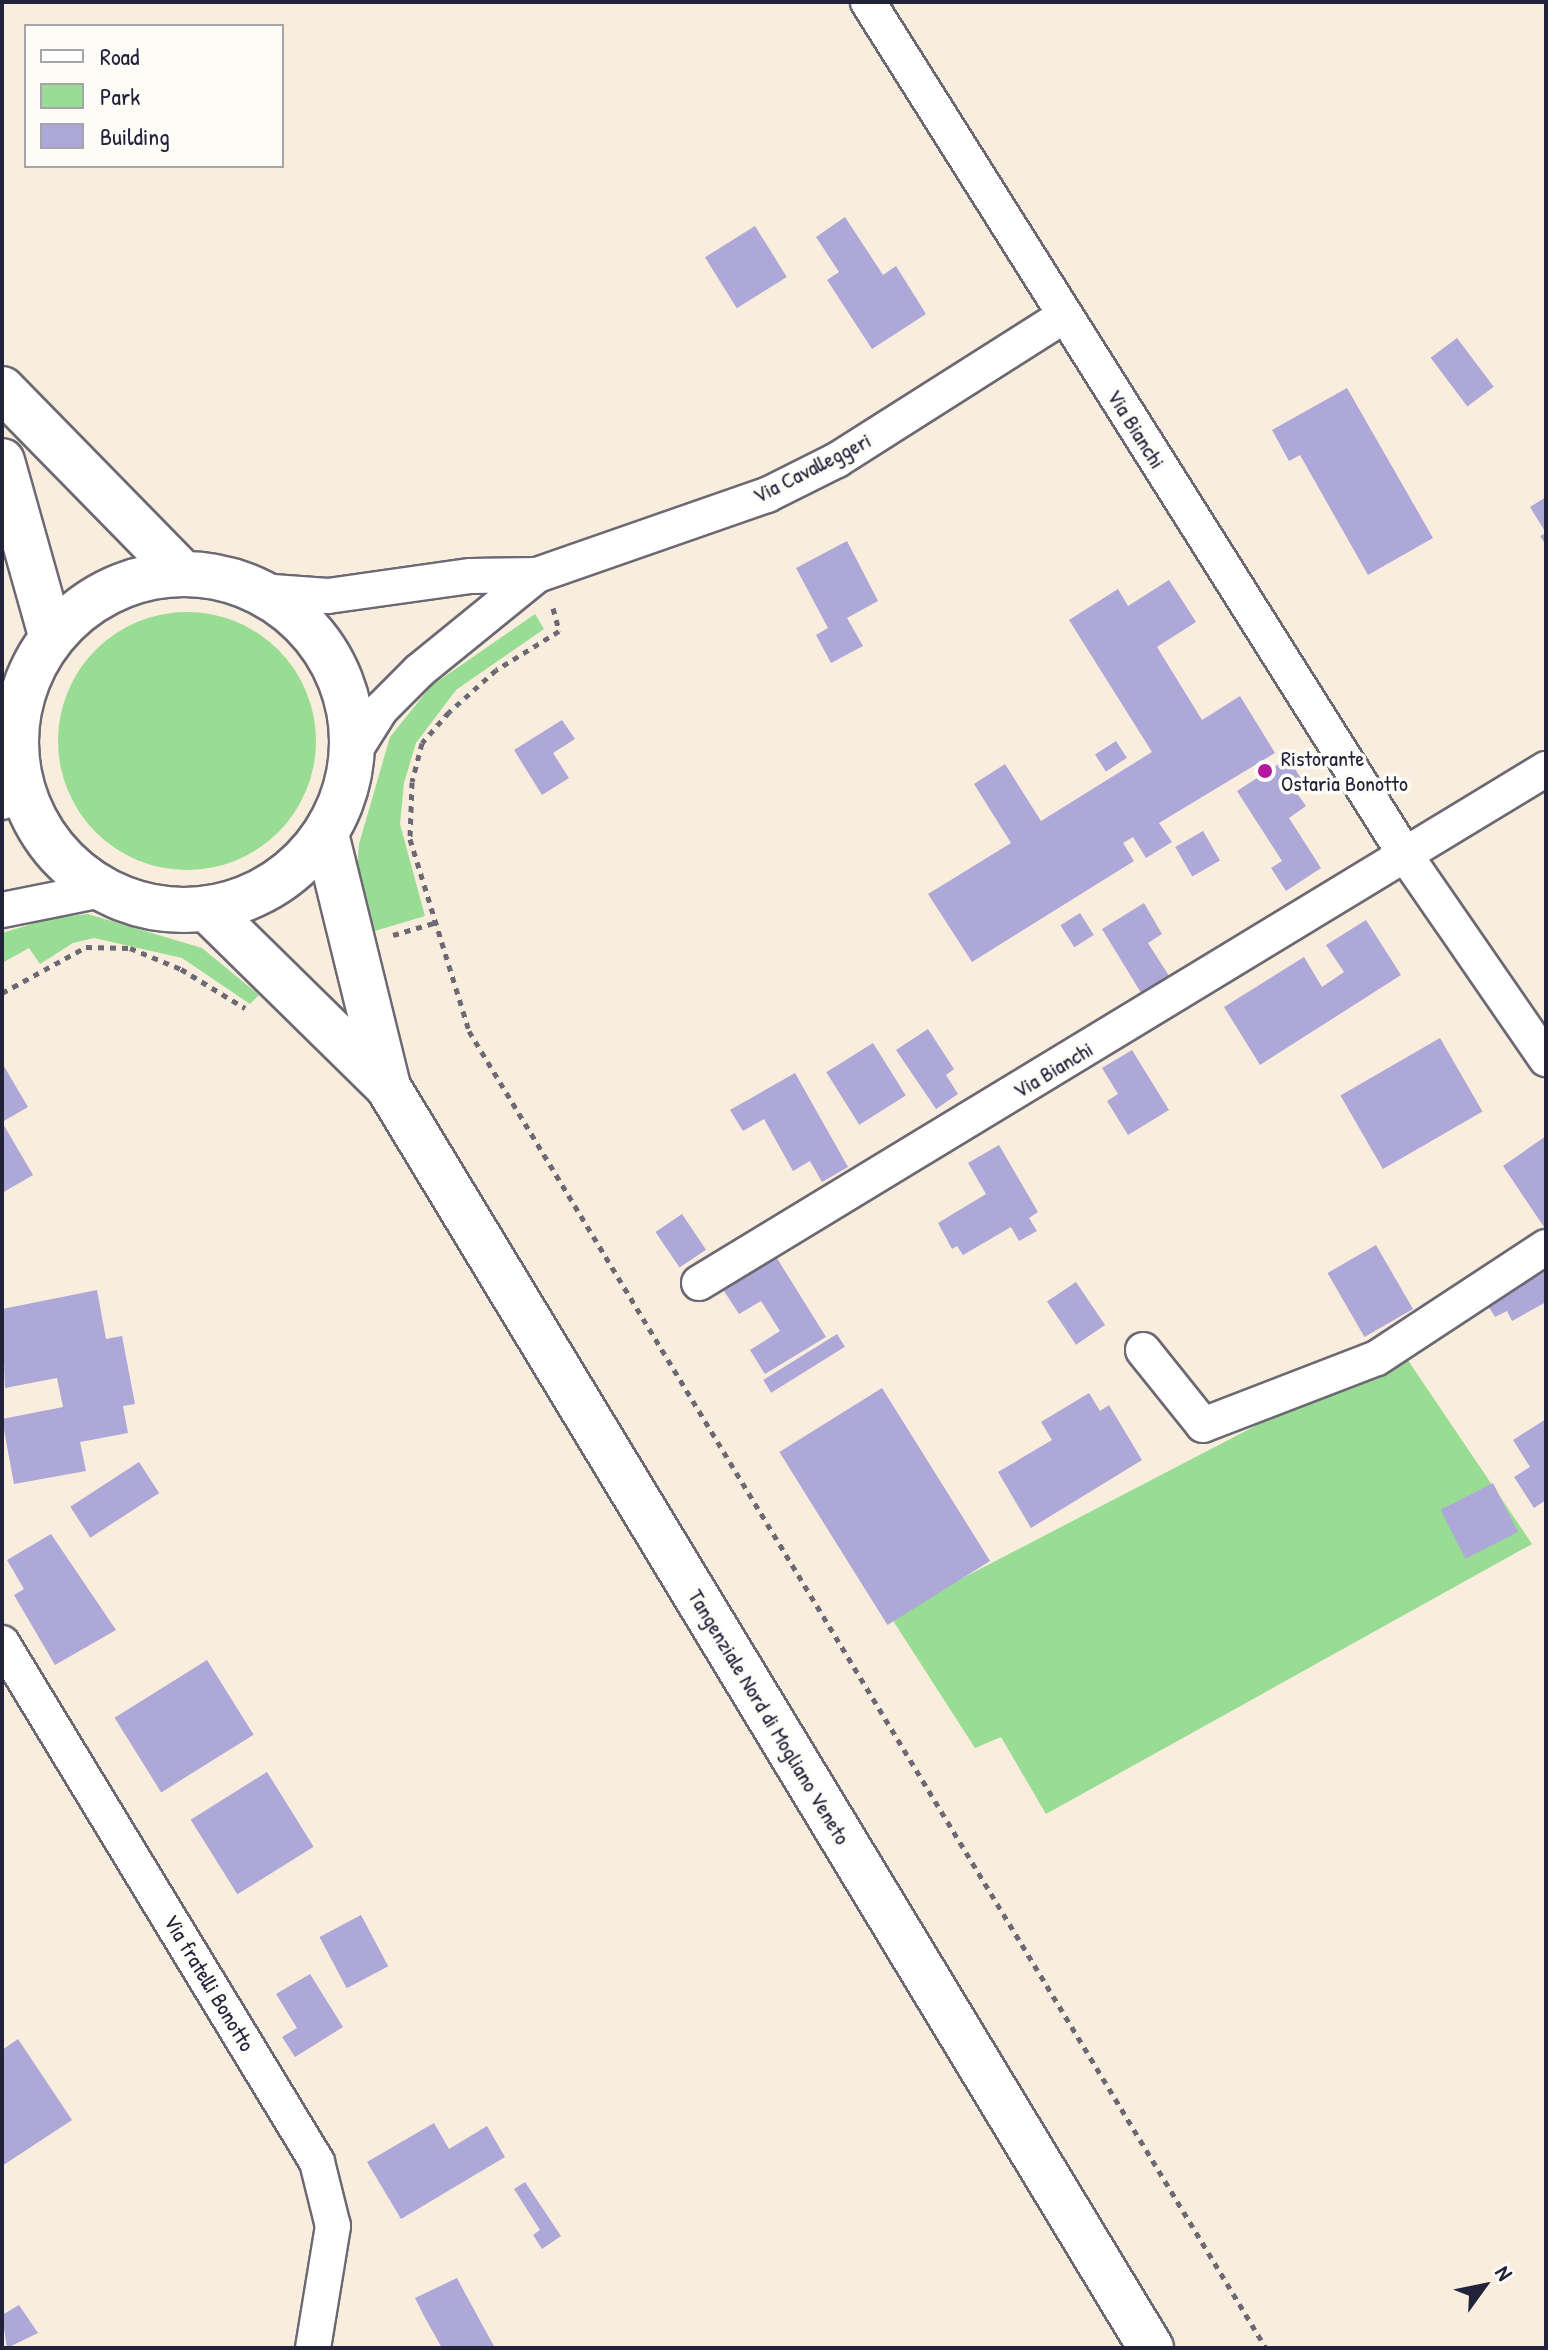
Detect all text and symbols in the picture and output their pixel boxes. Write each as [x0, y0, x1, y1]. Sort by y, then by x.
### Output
legend [24, 24, 284, 168]
text: Road [100, 40, 139, 72]
text: Park [100, 80, 140, 112]
text: Building [100, 120, 170, 152]
street label: Via Bianchi [1101, 385, 1171, 473]
street label: Via Cavalleggeri [749, 427, 875, 509]
place label: Ristorante Ostaria Bonotto [1281, 745, 1408, 796]
marker: Ristorante Ostaria Bonotto [1256, 762, 1274, 780]
street label: Via Bianchi [1008, 1036, 1098, 1104]
street label: Tangenziale Nord di Mogliano Veneto [682, 1585, 856, 1849]
street label: Via fratelli Bonotto [158, 1910, 260, 2056]
north arrow [1444, 2246, 1524, 2326]
text: N [1488, 2260, 1520, 2286]

